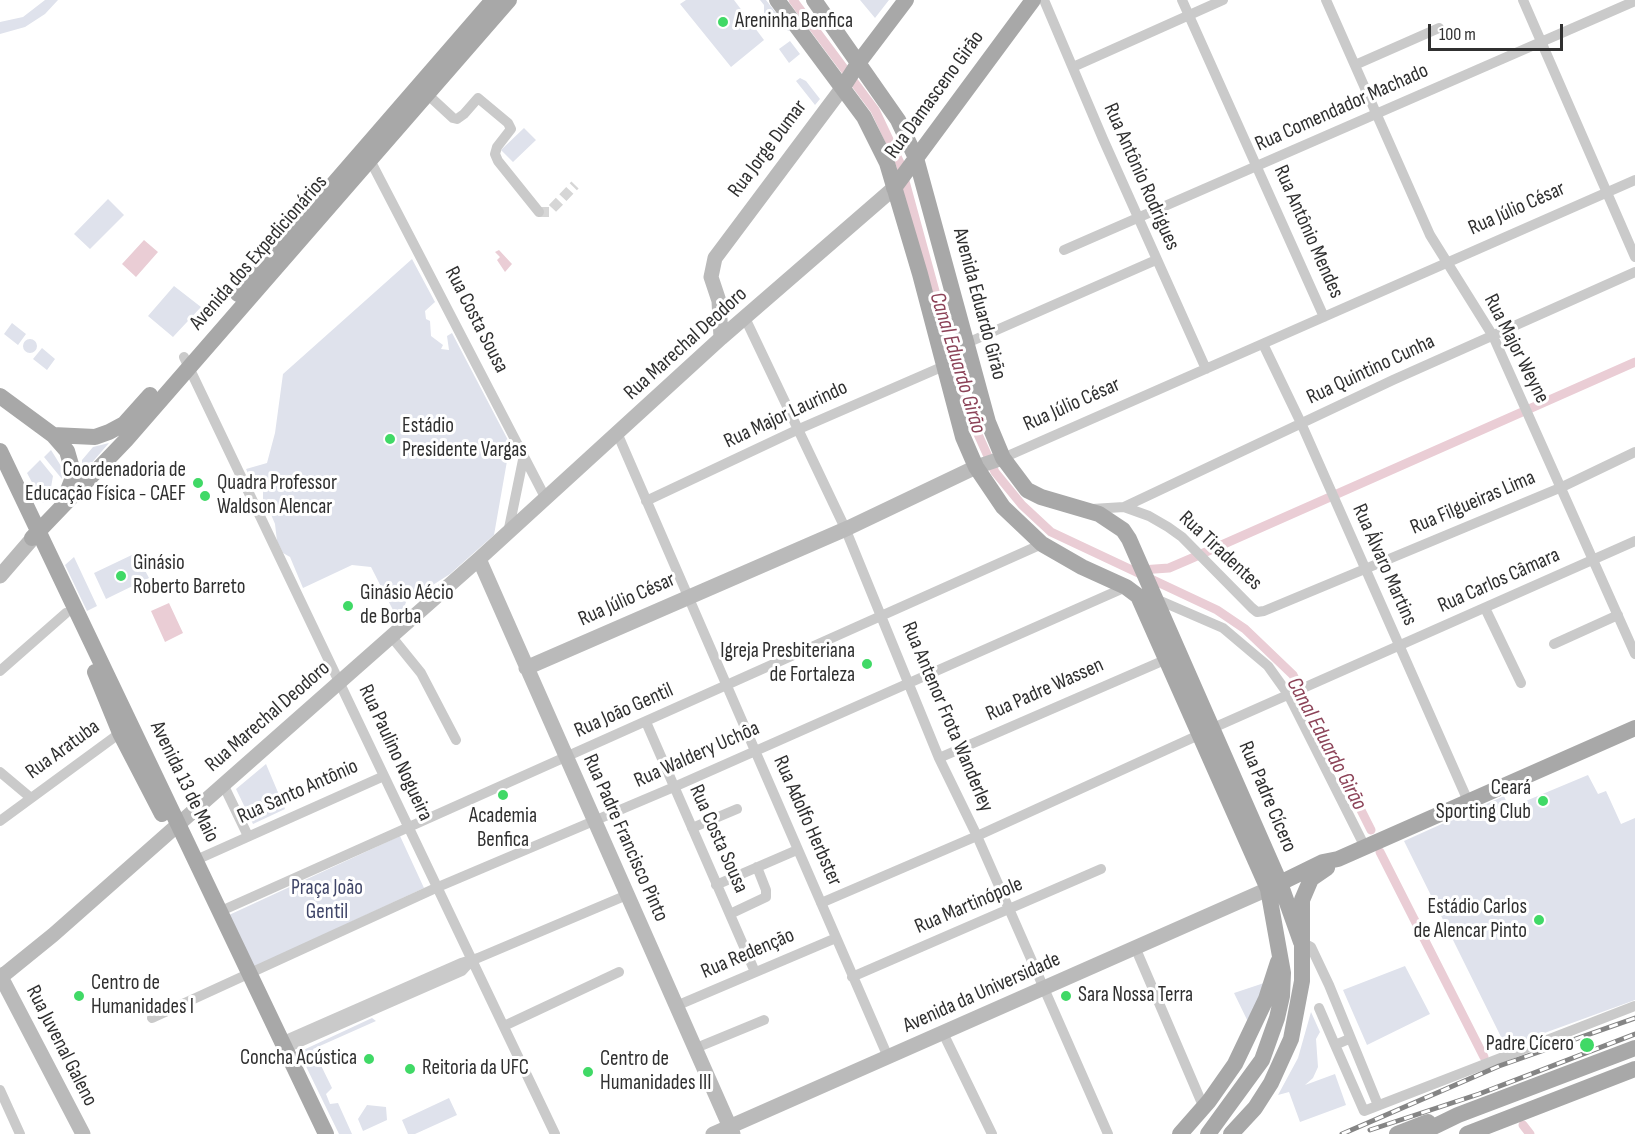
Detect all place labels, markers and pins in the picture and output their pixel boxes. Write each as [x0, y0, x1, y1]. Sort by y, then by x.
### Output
place label: Areninha Benfica [735, 9, 853, 35]
marker: Areninha Benfica [716, 15, 730, 29]
place label: Estádio Presidente Vargas [402, 414, 527, 464]
marker: Estádio Presidente Vargas [383, 432, 397, 446]
place label: Coordenadoria de Educação Física - CAEF [25, 458, 186, 508]
place label: Quadra Professor Waldson Alencar [217, 471, 337, 521]
marker: Coordenadoria de Educação Física - CAEF [191, 476, 205, 490]
marker: Quadra Professor Waldson Alencar [198, 489, 212, 503]
place label: Ginásio Roberto Barreto [133, 551, 245, 601]
marker: Ginásio Roberto Barreto [114, 569, 128, 583]
place label: Ginásio Aécio de Borba [360, 581, 454, 631]
marker: Ginásio Aécio de Borba [341, 599, 355, 613]
place label: Igreja Presbiteriana de Fortaleza [720, 639, 855, 689]
marker: Igreja Presbiteriana de Fortaleza [860, 657, 874, 671]
place label: Ceará Sporting Club [1436, 776, 1531, 826]
marker: Academia Benfica [496, 788, 510, 802]
marker: Ceará Sporting Club [1536, 794, 1550, 808]
place label: Academia Benfica [469, 804, 537, 854]
place label: Estádio Carlos de Alencar Pinto [1413, 895, 1527, 945]
marker: Estádio Carlos de Alencar Pinto [1532, 913, 1546, 927]
place label: Centro de Humanidades I [91, 971, 194, 1021]
place label: Sara Nossa Terra [1078, 983, 1193, 1009]
marker: Centro de Humanidades I [72, 989, 86, 1003]
marker: Sara Nossa Terra [1059, 989, 1073, 1003]
place label: Padre Cícero [1486, 1032, 1574, 1058]
marker: Padre Cícero [1578, 1036, 1596, 1054]
place label: Concha Acústica [240, 1046, 357, 1072]
place label: Centro de Humanidades III [600, 1047, 712, 1097]
marker: Concha Acústica [362, 1052, 376, 1066]
place label: Reitoria da UFC [422, 1056, 529, 1082]
marker: Reitoria da UFC [403, 1062, 417, 1076]
marker: Centro de Humanidades III [581, 1065, 595, 1079]

